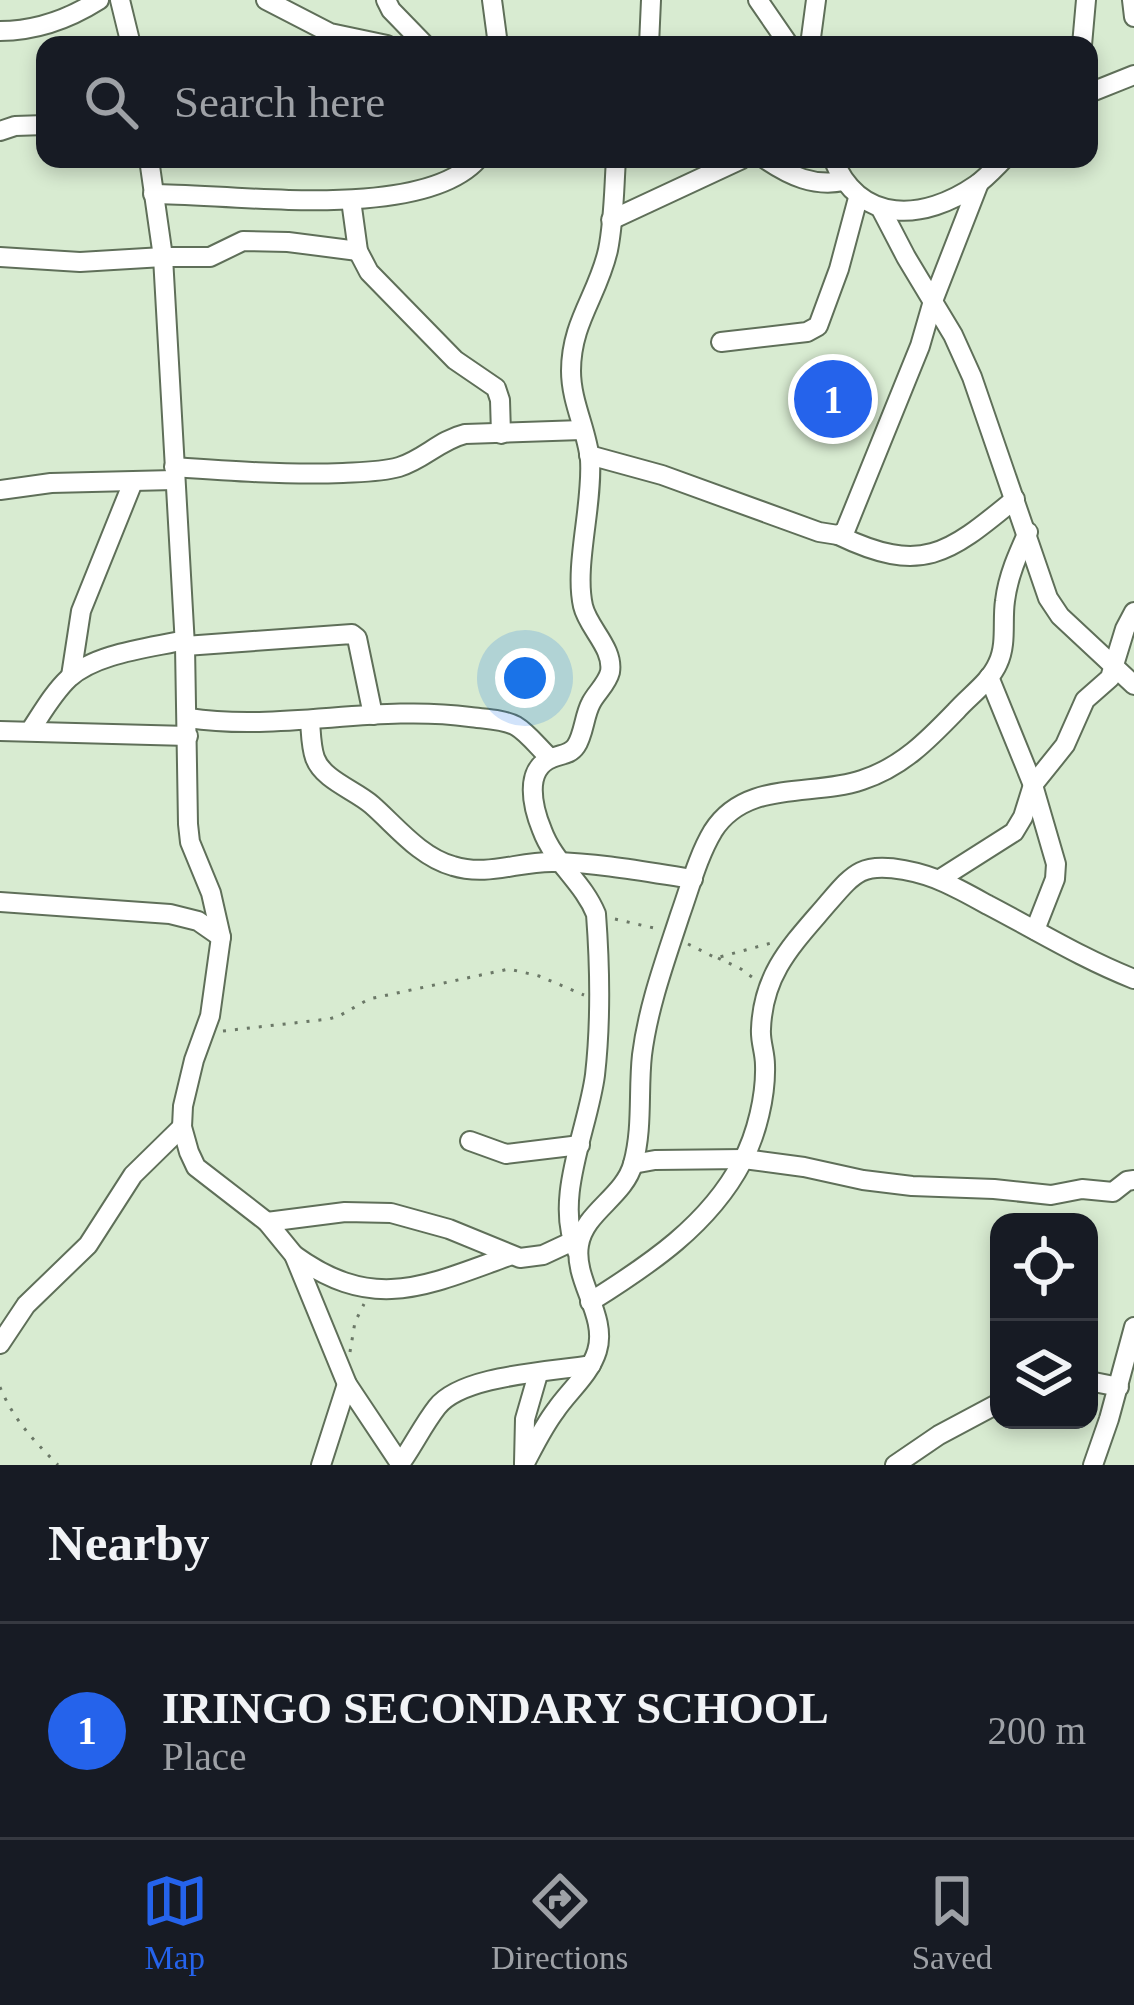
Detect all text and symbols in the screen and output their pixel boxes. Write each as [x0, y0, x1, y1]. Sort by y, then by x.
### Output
search box [36, 36, 1098, 168]
icon: search [78, 69, 144, 135]
text: Search here [174, 77, 385, 127]
pin: 1 [794, 354, 872, 444]
your location [495, 648, 555, 708]
map controls [990, 1213, 1098, 1429]
button: locate [990, 1213, 1098, 1321]
button: layers [990, 1321, 1098, 1429]
text: Nearby [48, 1515, 209, 1571]
text: IRINGO SECONDARY SCHOOL [162, 1683, 829, 1733]
text: 1 [77, 1709, 97, 1752]
text: 200 m [987, 1709, 1086, 1752]
text: Place [162, 1735, 246, 1778]
tab: Map [142, 1868, 208, 1977]
tab: Directions [491, 1868, 628, 1977]
tab: Saved [912, 1868, 992, 1977]

